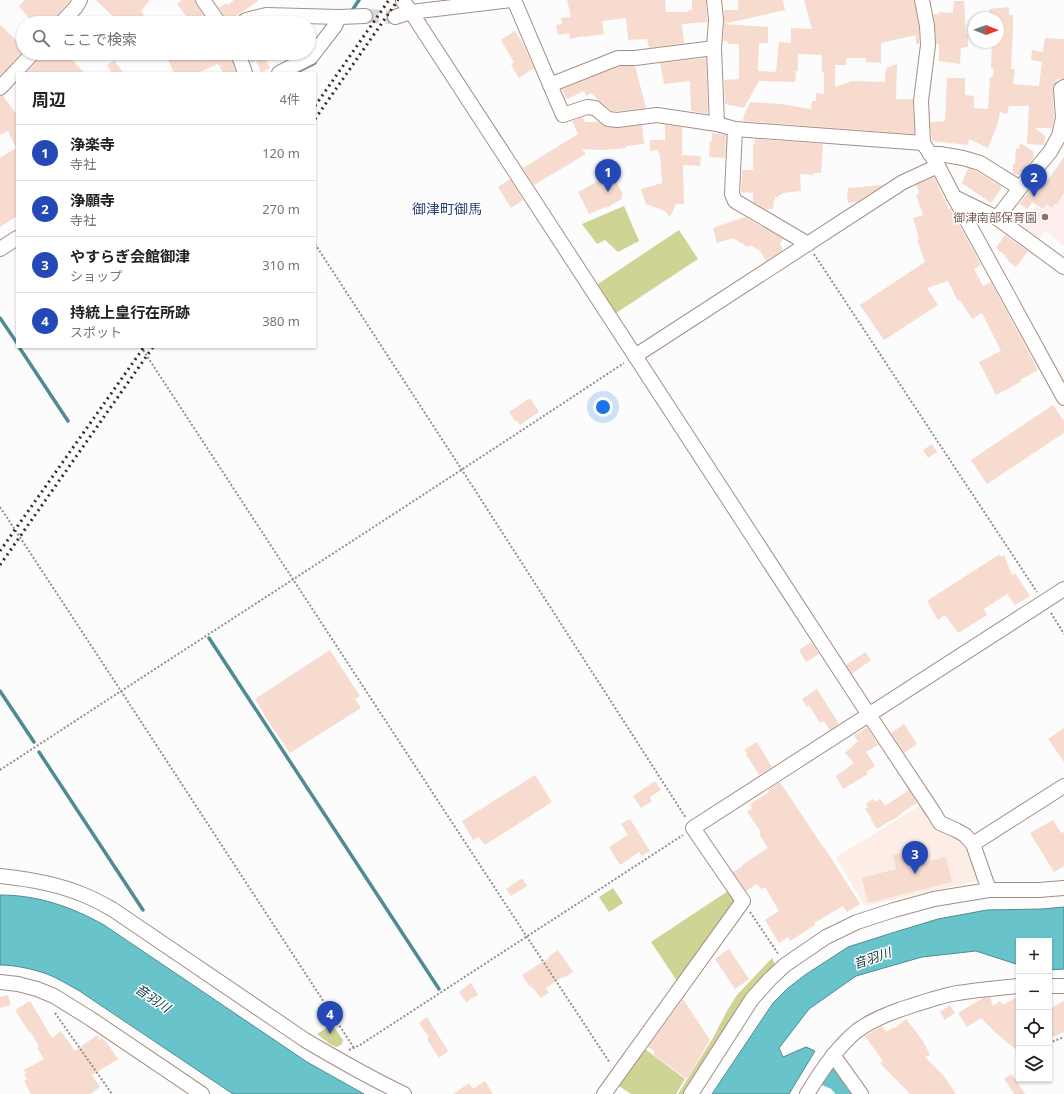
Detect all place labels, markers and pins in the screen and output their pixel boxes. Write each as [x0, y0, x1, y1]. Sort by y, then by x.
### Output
pin: 1 [595, 159, 621, 192]
pin: 2 [1021, 164, 1047, 197]
place label: 御津南部保育園 [953, 209, 1037, 226]
marker: 御津南部保育園 [1040, 212, 1050, 222]
pin: 3 [902, 841, 928, 874]
pin: 4 [317, 1001, 343, 1034]

